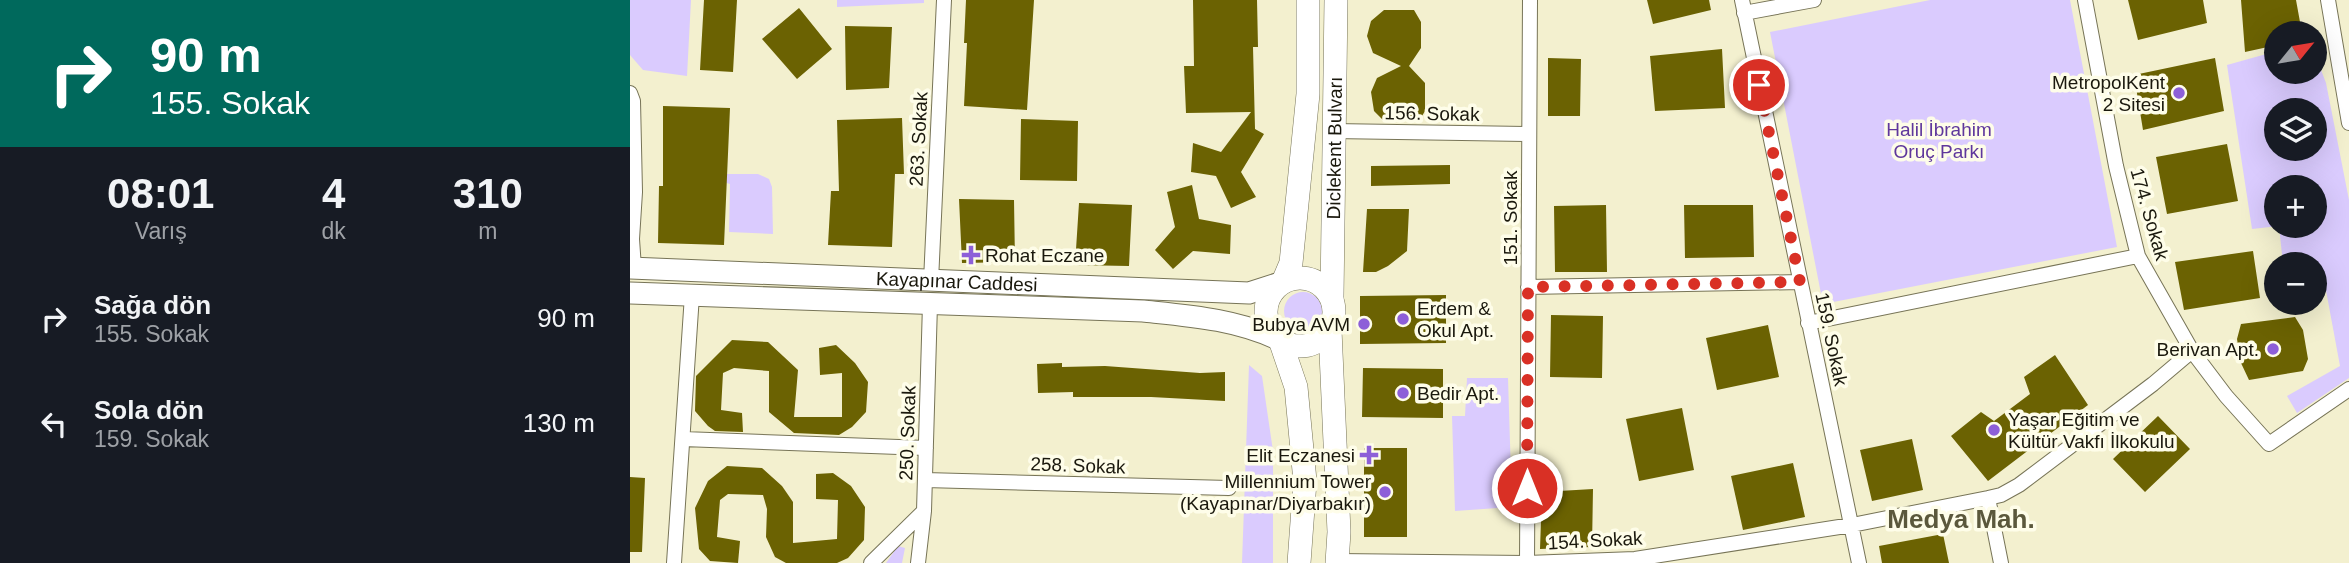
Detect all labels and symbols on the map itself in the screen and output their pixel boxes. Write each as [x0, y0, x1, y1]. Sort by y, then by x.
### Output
north arrow [2264, 21, 2328, 84]
pin [1729, 55, 1789, 115]
place label: MetropolKent 2 Sitesi [2052, 72, 2166, 115]
street label: Diclekent Bulvarı [1323, 77, 1346, 219]
marker: MetropolKent 2 Sitesi [2171, 85, 2187, 101]
street label: 263. Sokak [906, 91, 931, 187]
street label: 156. Sokak [1384, 102, 1480, 125]
park label: Halil İbrahim Oruç Parkı [1886, 119, 1992, 162]
street label: 174. Sokak [2126, 166, 2173, 263]
street label: 151. Sokak [1500, 170, 1521, 266]
place label: Rohat Eczane [985, 245, 1104, 266]
marker: Rohat Eczane [963, 247, 979, 263]
street label: Kayapınar Caddesi [875, 268, 1038, 295]
street label: 159. Sokak [1811, 290, 1852, 388]
place label: Erdem & Okul Apt. [1417, 298, 1494, 341]
marker: Erdem & Okul Apt. [1395, 311, 1411, 327]
place label: Bubya AVM [1252, 314, 1350, 335]
marker: Bubya AVM [1356, 316, 1372, 332]
place label: Berivan Apt. [2157, 339, 2259, 360]
marker: Berivan Apt. [2265, 341, 2281, 357]
place label: Bedir Apt. [1417, 383, 1499, 404]
street label: 250. Sokak [895, 385, 920, 481]
marker: Bedir Apt. [1395, 385, 1411, 401]
place label: Yaşar Eğitim ve Kültür Vakfı İlkokulu [2008, 409, 2175, 452]
marker: Yaşar Eğitim ve Kültür Vakfı İlkokulu [1986, 422, 2002, 438]
place label: Elit Eczanesi [1246, 445, 1355, 466]
marker: Elit Eczanesi [1361, 447, 1377, 463]
position arrow [1490, 451, 1564, 525]
street label: 258. Sokak [1030, 453, 1126, 478]
place label: Millennium Tower (Kayapınar/Diyarbakır) [1180, 471, 1372, 514]
marker: Millennium Tower (Kayapınar/Diyarbakır) [1377, 484, 1393, 500]
district label: Medya Mah. [1887, 504, 2035, 534]
street label: 154. Sokak [1547, 528, 1644, 553]

